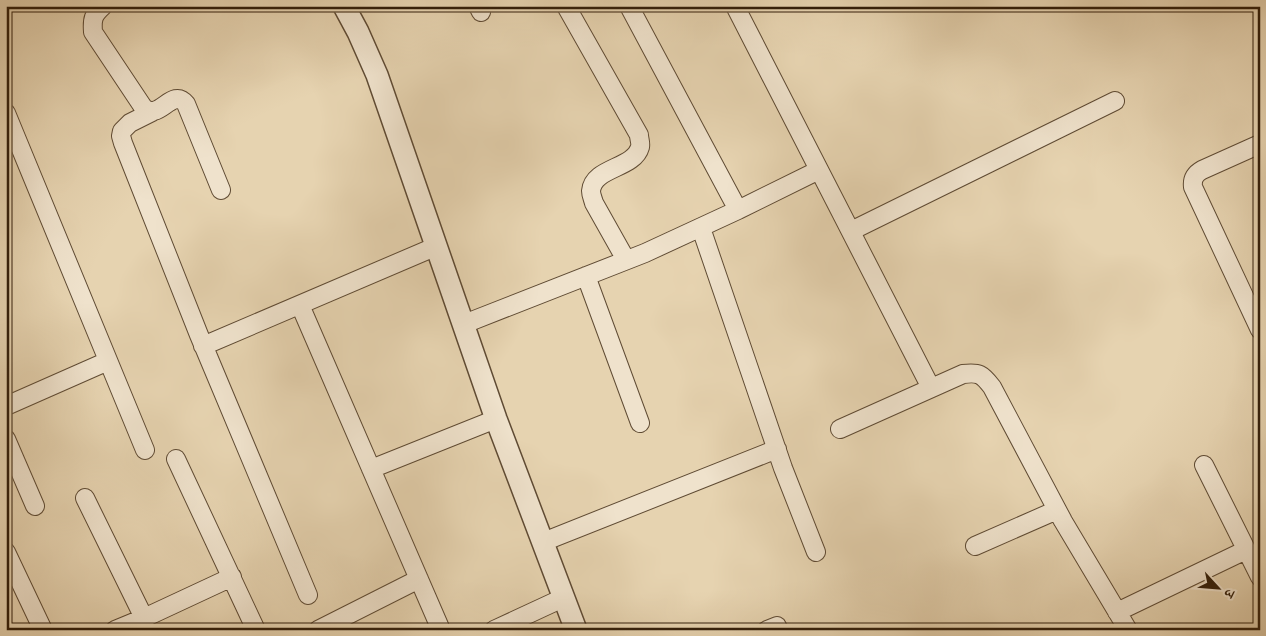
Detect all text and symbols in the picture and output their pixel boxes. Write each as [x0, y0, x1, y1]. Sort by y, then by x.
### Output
north arrow [1194, 564, 1244, 614]
text: उ [1220, 586, 1239, 601]

